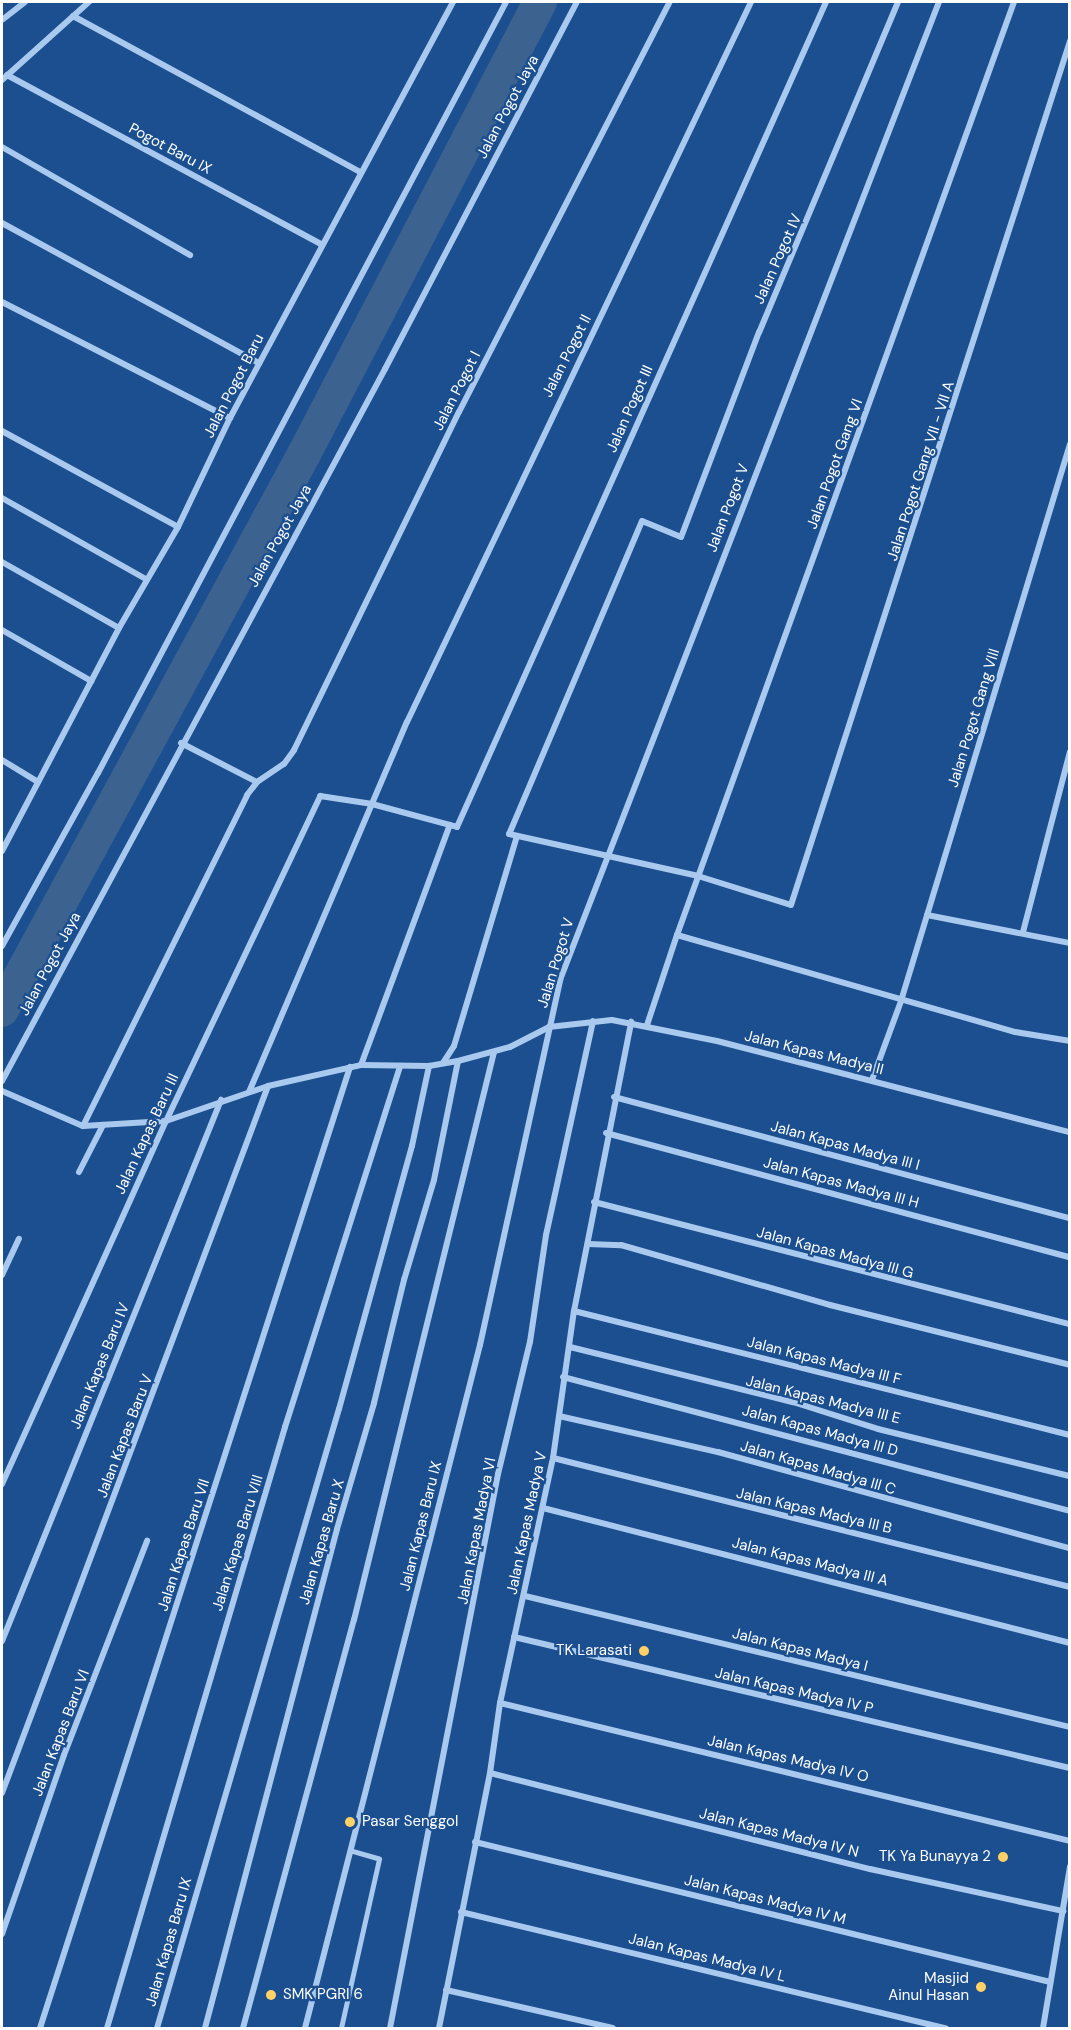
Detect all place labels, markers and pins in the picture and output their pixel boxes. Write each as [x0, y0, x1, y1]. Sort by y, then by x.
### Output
place label: TK Larasati [556, 1642, 632, 1660]
marker: TK Larasati [637, 1644, 651, 1658]
place label: Pasar Senggol [362, 1813, 458, 1831]
marker: Pasar Senggol [343, 1815, 357, 1829]
place label: TK Ya Bunayya 2 [879, 1848, 991, 1866]
marker: TK Ya Bunayya 2 [996, 1850, 1010, 1864]
place label: Masjid Ainul Hasan [888, 1969, 969, 2004]
marker: Masjid Ainul Hasan [974, 1980, 988, 1994]
place label: SMK PGRI 6 [283, 1986, 363, 2004]
marker: SMK PGRI 6 [264, 1988, 278, 2002]

